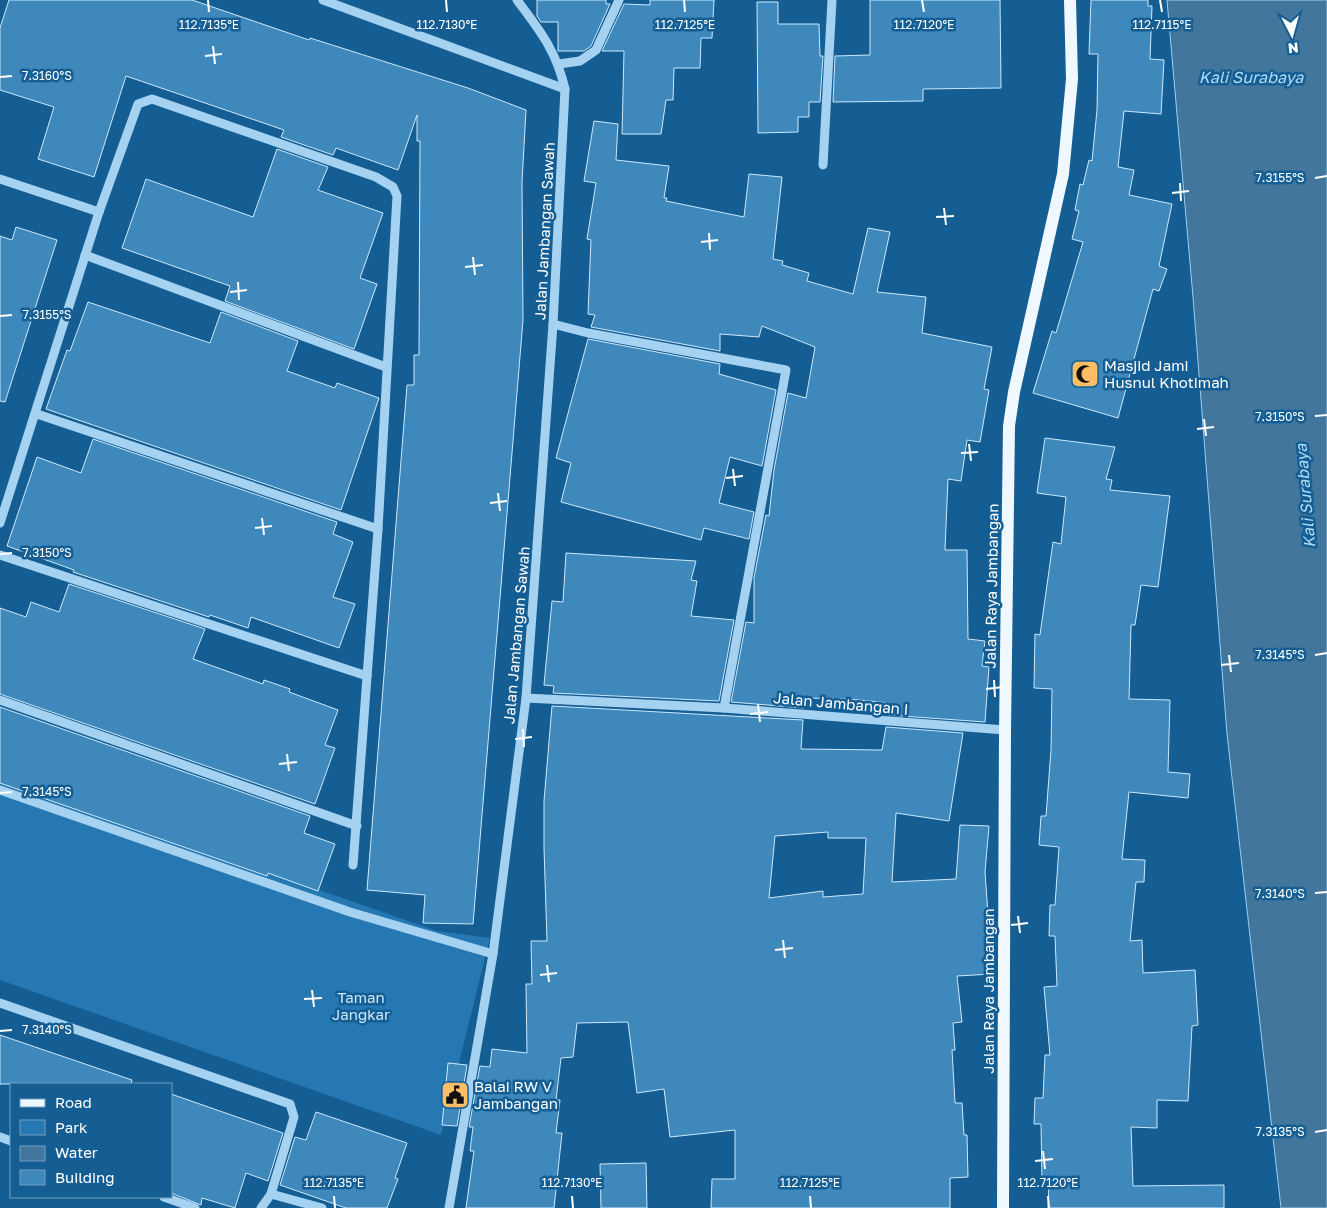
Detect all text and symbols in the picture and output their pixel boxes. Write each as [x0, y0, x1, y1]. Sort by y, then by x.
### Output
north arrow [1267, 10, 1317, 60]
text: 112.7135°E [179, 17, 239, 32]
text: 112.7130°E [417, 17, 477, 32]
text: 112.7125°E [655, 17, 715, 32]
text: 112.7120°E [894, 17, 954, 32]
text: 112.7115°E [1132, 17, 1192, 32]
text: N [1287, 39, 1300, 57]
water label: Kali Surabaya [1199, 67, 1304, 87]
text: 7.3160°S [22, 68, 72, 83]
street label: Jalan Jambangan Sawah [530, 142, 558, 320]
text: 7.3155°S [1255, 170, 1305, 185]
text: 7.3155°S [22, 307, 72, 322]
place label: Masjid Jami Husnul Khotimah [1104, 356, 1229, 391]
mosque icon: Masjid Jami Husnul Khotimah [1070, 359, 1100, 389]
text: 7.3150°S [1255, 409, 1305, 424]
water label: Kali Surabaya [1290, 442, 1320, 549]
street label: Jalan Raya Jambangan [981, 503, 1001, 669]
text: 7.3150°S [22, 545, 72, 560]
street label: Jalan Jambangan Sawah [499, 545, 533, 725]
text: 7.3145°S [1255, 647, 1305, 662]
street label: Jalan Jambangan I [773, 688, 909, 718]
text: 7.3145°S [22, 784, 72, 799]
text: 7.3140°S [1255, 886, 1305, 901]
street label: Jalan Raya Jambangan [979, 908, 997, 1074]
park label: Taman Jangkar [332, 988, 390, 1023]
text: 7.3140°S [22, 1022, 72, 1037]
place label: Balai RW V Jambangan [474, 1077, 558, 1112]
public building icon: Balai RW V Jambangan [440, 1080, 470, 1110]
legend [10, 1083, 172, 1198]
text: Road [55, 1093, 92, 1111]
text: Park [55, 1118, 88, 1136]
text: 7.3135°S [1255, 1124, 1305, 1139]
text: Water [55, 1143, 98, 1161]
text: Building [55, 1168, 115, 1186]
text: 112.7135°E [304, 1175, 364, 1190]
text: 112.7130°E [542, 1175, 602, 1190]
text: 112.7125°E [780, 1175, 840, 1190]
text: 112.7120°E [1018, 1175, 1078, 1190]

